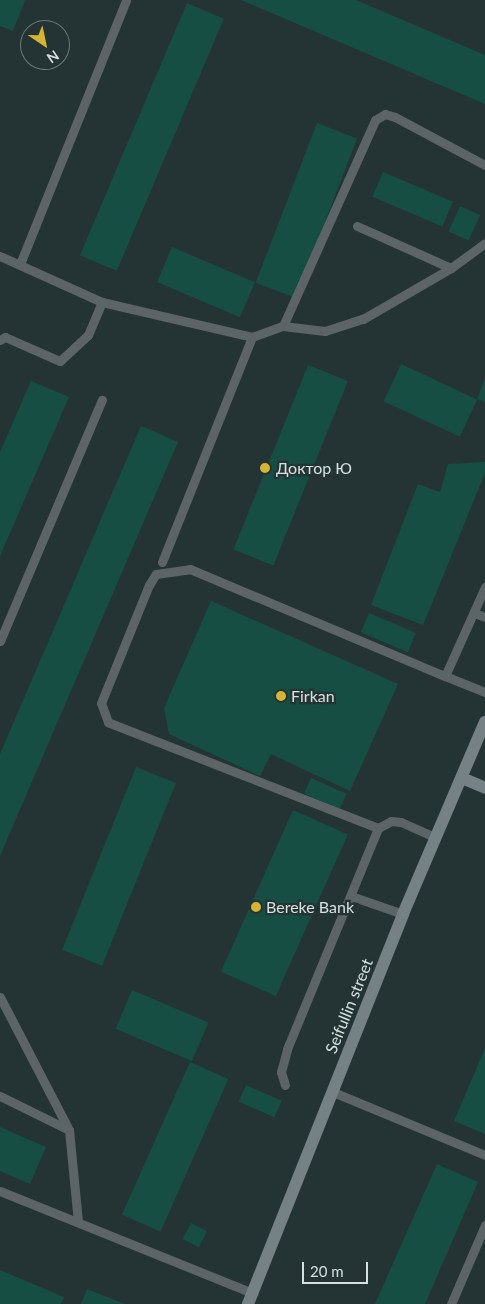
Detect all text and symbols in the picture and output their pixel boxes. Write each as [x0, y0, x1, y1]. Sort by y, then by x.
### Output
north arrow [20, 20, 70, 70]
text: N [44, 47, 62, 67]
place label: Доктор Ю [276, 458, 352, 478]
marker: Доктор Ю [258, 461, 272, 475]
place label: Firkan [291, 686, 335, 706]
marker: Firkan [275, 690, 287, 702]
place label: Bereke Bank [266, 897, 354, 917]
marker: Bereke Bank [250, 901, 262, 913]
street label: Seifullin street [321, 956, 377, 1056]
scale bar [305, 1252, 371, 1284]
text: 20 m [310, 1262, 344, 1280]

